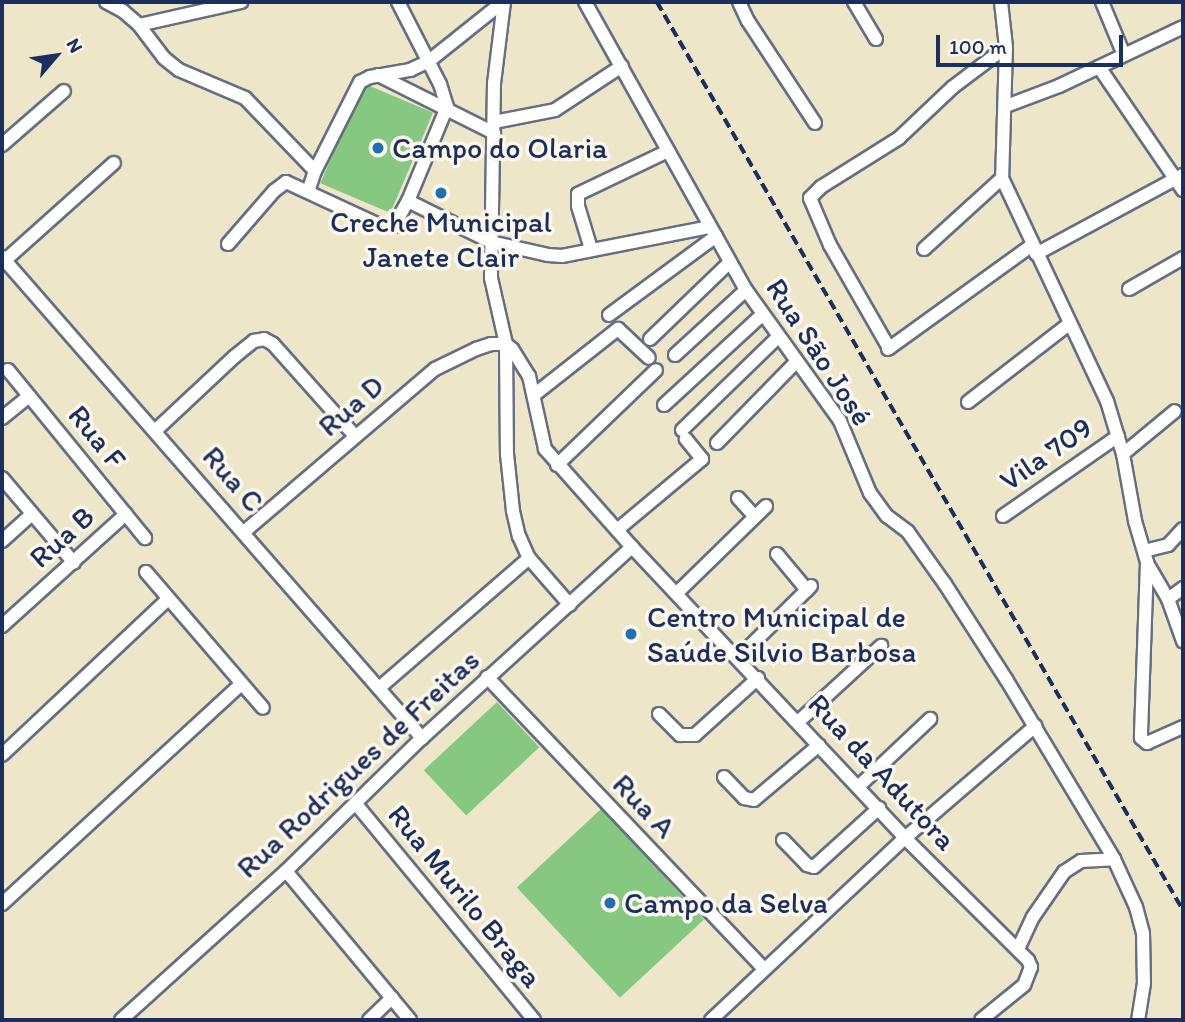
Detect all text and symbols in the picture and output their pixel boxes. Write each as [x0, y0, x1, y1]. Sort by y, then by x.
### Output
north arrow [21, 21, 91, 91]
scale bar [940, 21, 1127, 65]
text: N [62, 34, 88, 57]
text: 100 m [949, 34, 1007, 59]
place label: Campo do Olaria [392, 130, 608, 166]
marker: Campo do Olaria [370, 140, 386, 156]
marker: Creche Municipal Janete Clair [433, 185, 449, 201]
place label: Creche Municipal Janete Clair [330, 204, 552, 274]
street label: Rua São José [758, 272, 880, 432]
street label: Rua D [310, 367, 392, 445]
street label: Rua F [60, 398, 134, 476]
street label: Vila 709 [993, 409, 1099, 499]
street label: Rua C [195, 439, 271, 519]
street label: Rua B [22, 498, 102, 576]
place label: Centro Municipal de Saúde Silvio Barbosa [647, 599, 917, 670]
marker: Centro Municipal de Saúde Silvio Barbosa [621, 624, 641, 644]
street label: Rua Rodrigues de Freitas [229, 642, 487, 886]
street label: Rua da Adutora [800, 686, 964, 858]
street label: Rua A [605, 766, 683, 846]
street label: Rua Murilo Braga [381, 798, 549, 994]
place label: Campo da Selva [624, 885, 828, 921]
marker: Campo da Selva [602, 895, 618, 911]

